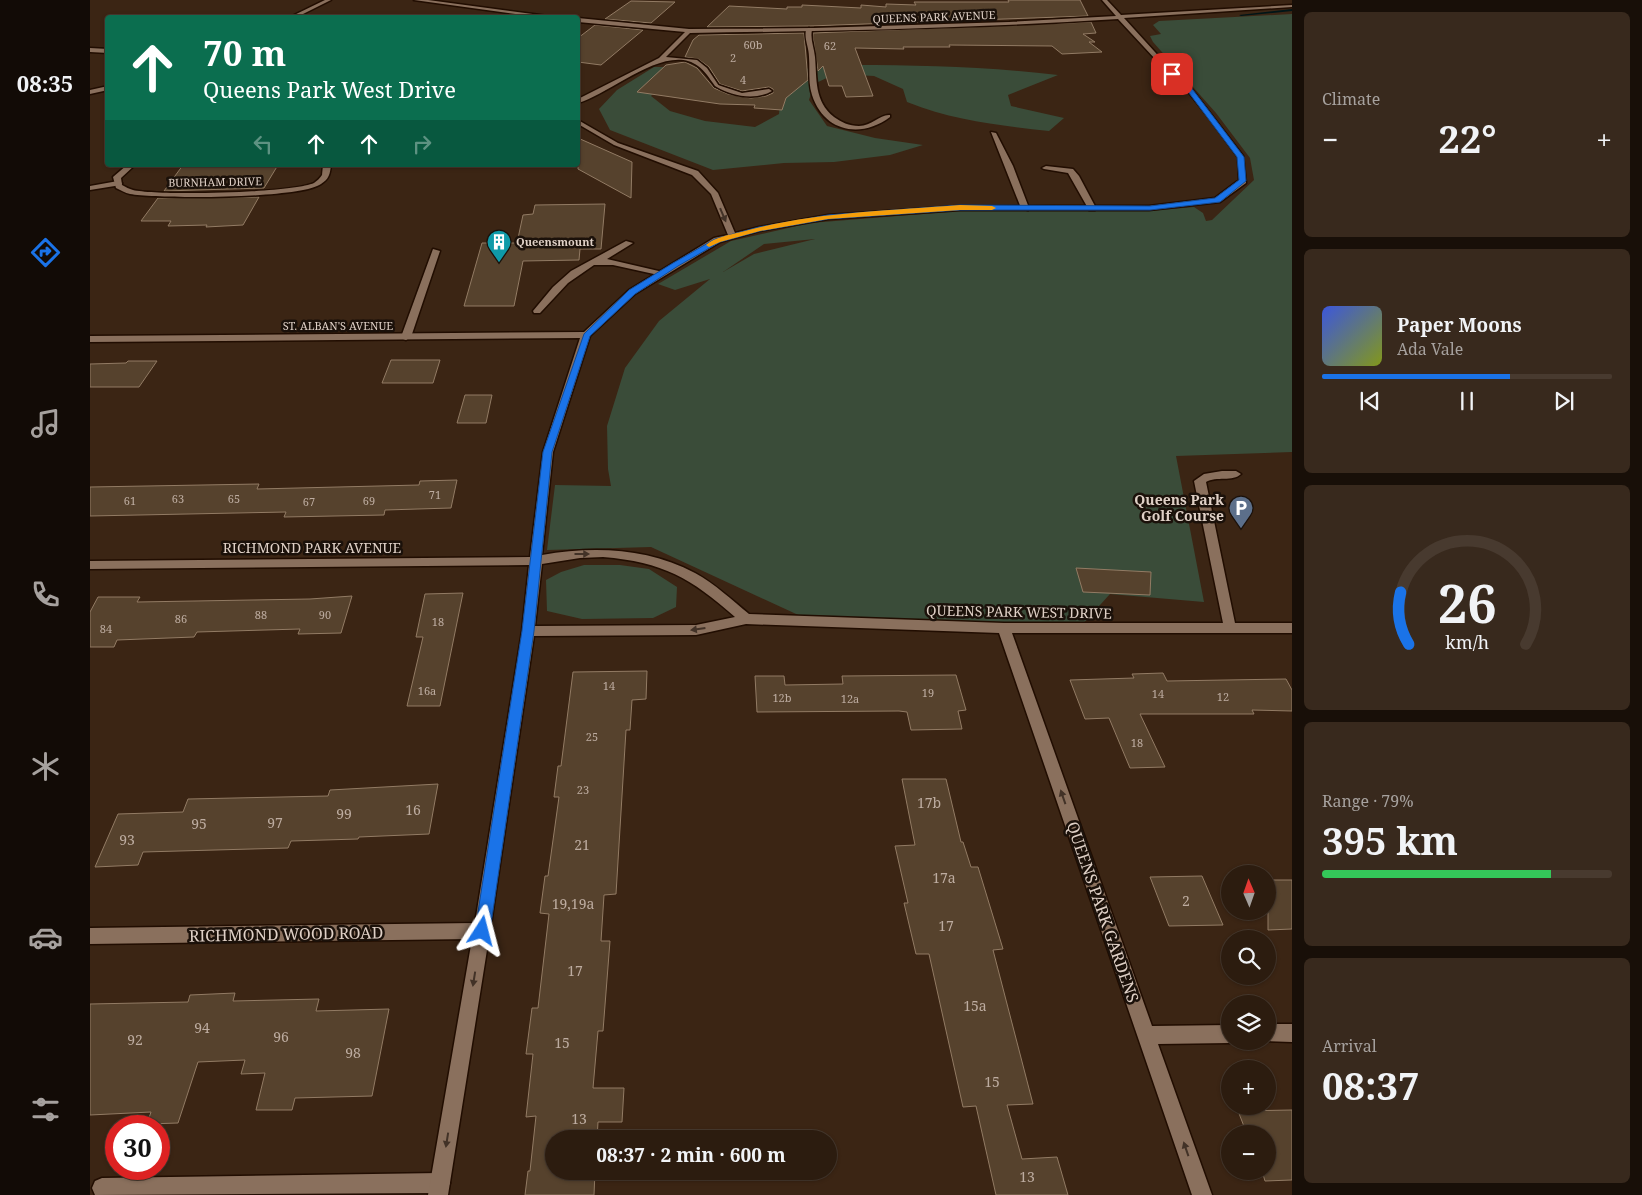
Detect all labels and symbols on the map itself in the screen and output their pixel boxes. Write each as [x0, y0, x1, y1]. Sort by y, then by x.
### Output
street label: QUEENS PARK AVENUE [872, 7, 996, 26]
house number: 60b [743, 37, 763, 52]
house number: 62 [824, 38, 836, 53]
house number: 2 [730, 50, 736, 65]
pin [1151, 53, 1193, 95]
house number: 4 [740, 72, 746, 87]
street label: BURNHAM DRIVE [168, 173, 262, 190]
one-way arrow [719, 208, 727, 222]
building icon: Queensmount [486, 229, 512, 263]
place label: Queensmount [516, 234, 594, 249]
street label: ST. ALBAN'S AVENUE [283, 318, 393, 333]
house number: 71 [429, 487, 441, 502]
place label: Queens Park Golf Course [1134, 490, 1224, 525]
house number: 63 [172, 491, 184, 506]
house number: 65 [228, 491, 240, 506]
house number: 61 [124, 493, 136, 508]
house number: 69 [363, 493, 375, 508]
house number: 67 [303, 494, 315, 509]
parking icon: Queens Park Golf Course [1228, 495, 1254, 529]
street label: RICHMOND PARK AVENUE [223, 538, 402, 557]
one-way arrow [575, 550, 591, 558]
street label: QUEENS PARK WEST DRIVE [926, 600, 1112, 623]
house number: 88 [255, 607, 267, 622]
house number: 90 [319, 607, 331, 622]
house number: 86 [175, 611, 187, 626]
house number: 18 [432, 614, 444, 629]
house number: 84 [100, 621, 112, 636]
one-way arrow [690, 625, 706, 633]
house number: 14 [603, 678, 615, 693]
house number: 16a [418, 683, 436, 698]
house number: 19 [922, 685, 934, 700]
house number: 14 [1152, 686, 1164, 701]
house number: 12 [1217, 689, 1229, 704]
house number: 12b [772, 690, 792, 705]
house number: 12a [841, 691, 859, 706]
house number: 25 [586, 729, 598, 744]
house number: 18 [1131, 735, 1143, 750]
house number: 23 [577, 782, 589, 797]
one-way arrow [1059, 790, 1066, 805]
house number: 17b [917, 793, 941, 812]
house number: 16 [405, 800, 421, 819]
house number: 99 [336, 804, 352, 823]
house number: 97 [267, 813, 283, 832]
house number: 95 [191, 814, 207, 833]
street label: QUEENS PARK GARDENS [1062, 819, 1144, 1005]
house number: 93 [119, 830, 135, 849]
house number: 21 [574, 835, 590, 854]
north arrow [1221, 865, 1276, 920]
house number: 17a [932, 868, 956, 887]
house number: 2 [1182, 891, 1190, 910]
house number: 19,19a [552, 894, 594, 913]
position arrow [455, 904, 507, 956]
house number: 17 [938, 916, 954, 935]
street label: RICHMOND WOOD ROAD [189, 921, 383, 947]
house number: 17 [567, 961, 583, 980]
one-way arrow [470, 972, 478, 988]
house number: 15a [963, 996, 987, 1015]
house number: 94 [194, 1018, 210, 1037]
house number: 96 [273, 1027, 289, 1046]
house number: 92 [127, 1030, 143, 1049]
house number: 15 [554, 1033, 570, 1052]
house number: 98 [345, 1043, 361, 1062]
house number: 15 [984, 1072, 1000, 1091]
house number: 13 [571, 1109, 587, 1128]
speed limit sign: 30 [105, 1115, 170, 1180]
one-way arrow [443, 1132, 451, 1148]
one-way arrow [1182, 1141, 1190, 1156]
house number: 13 [1019, 1167, 1035, 1186]

